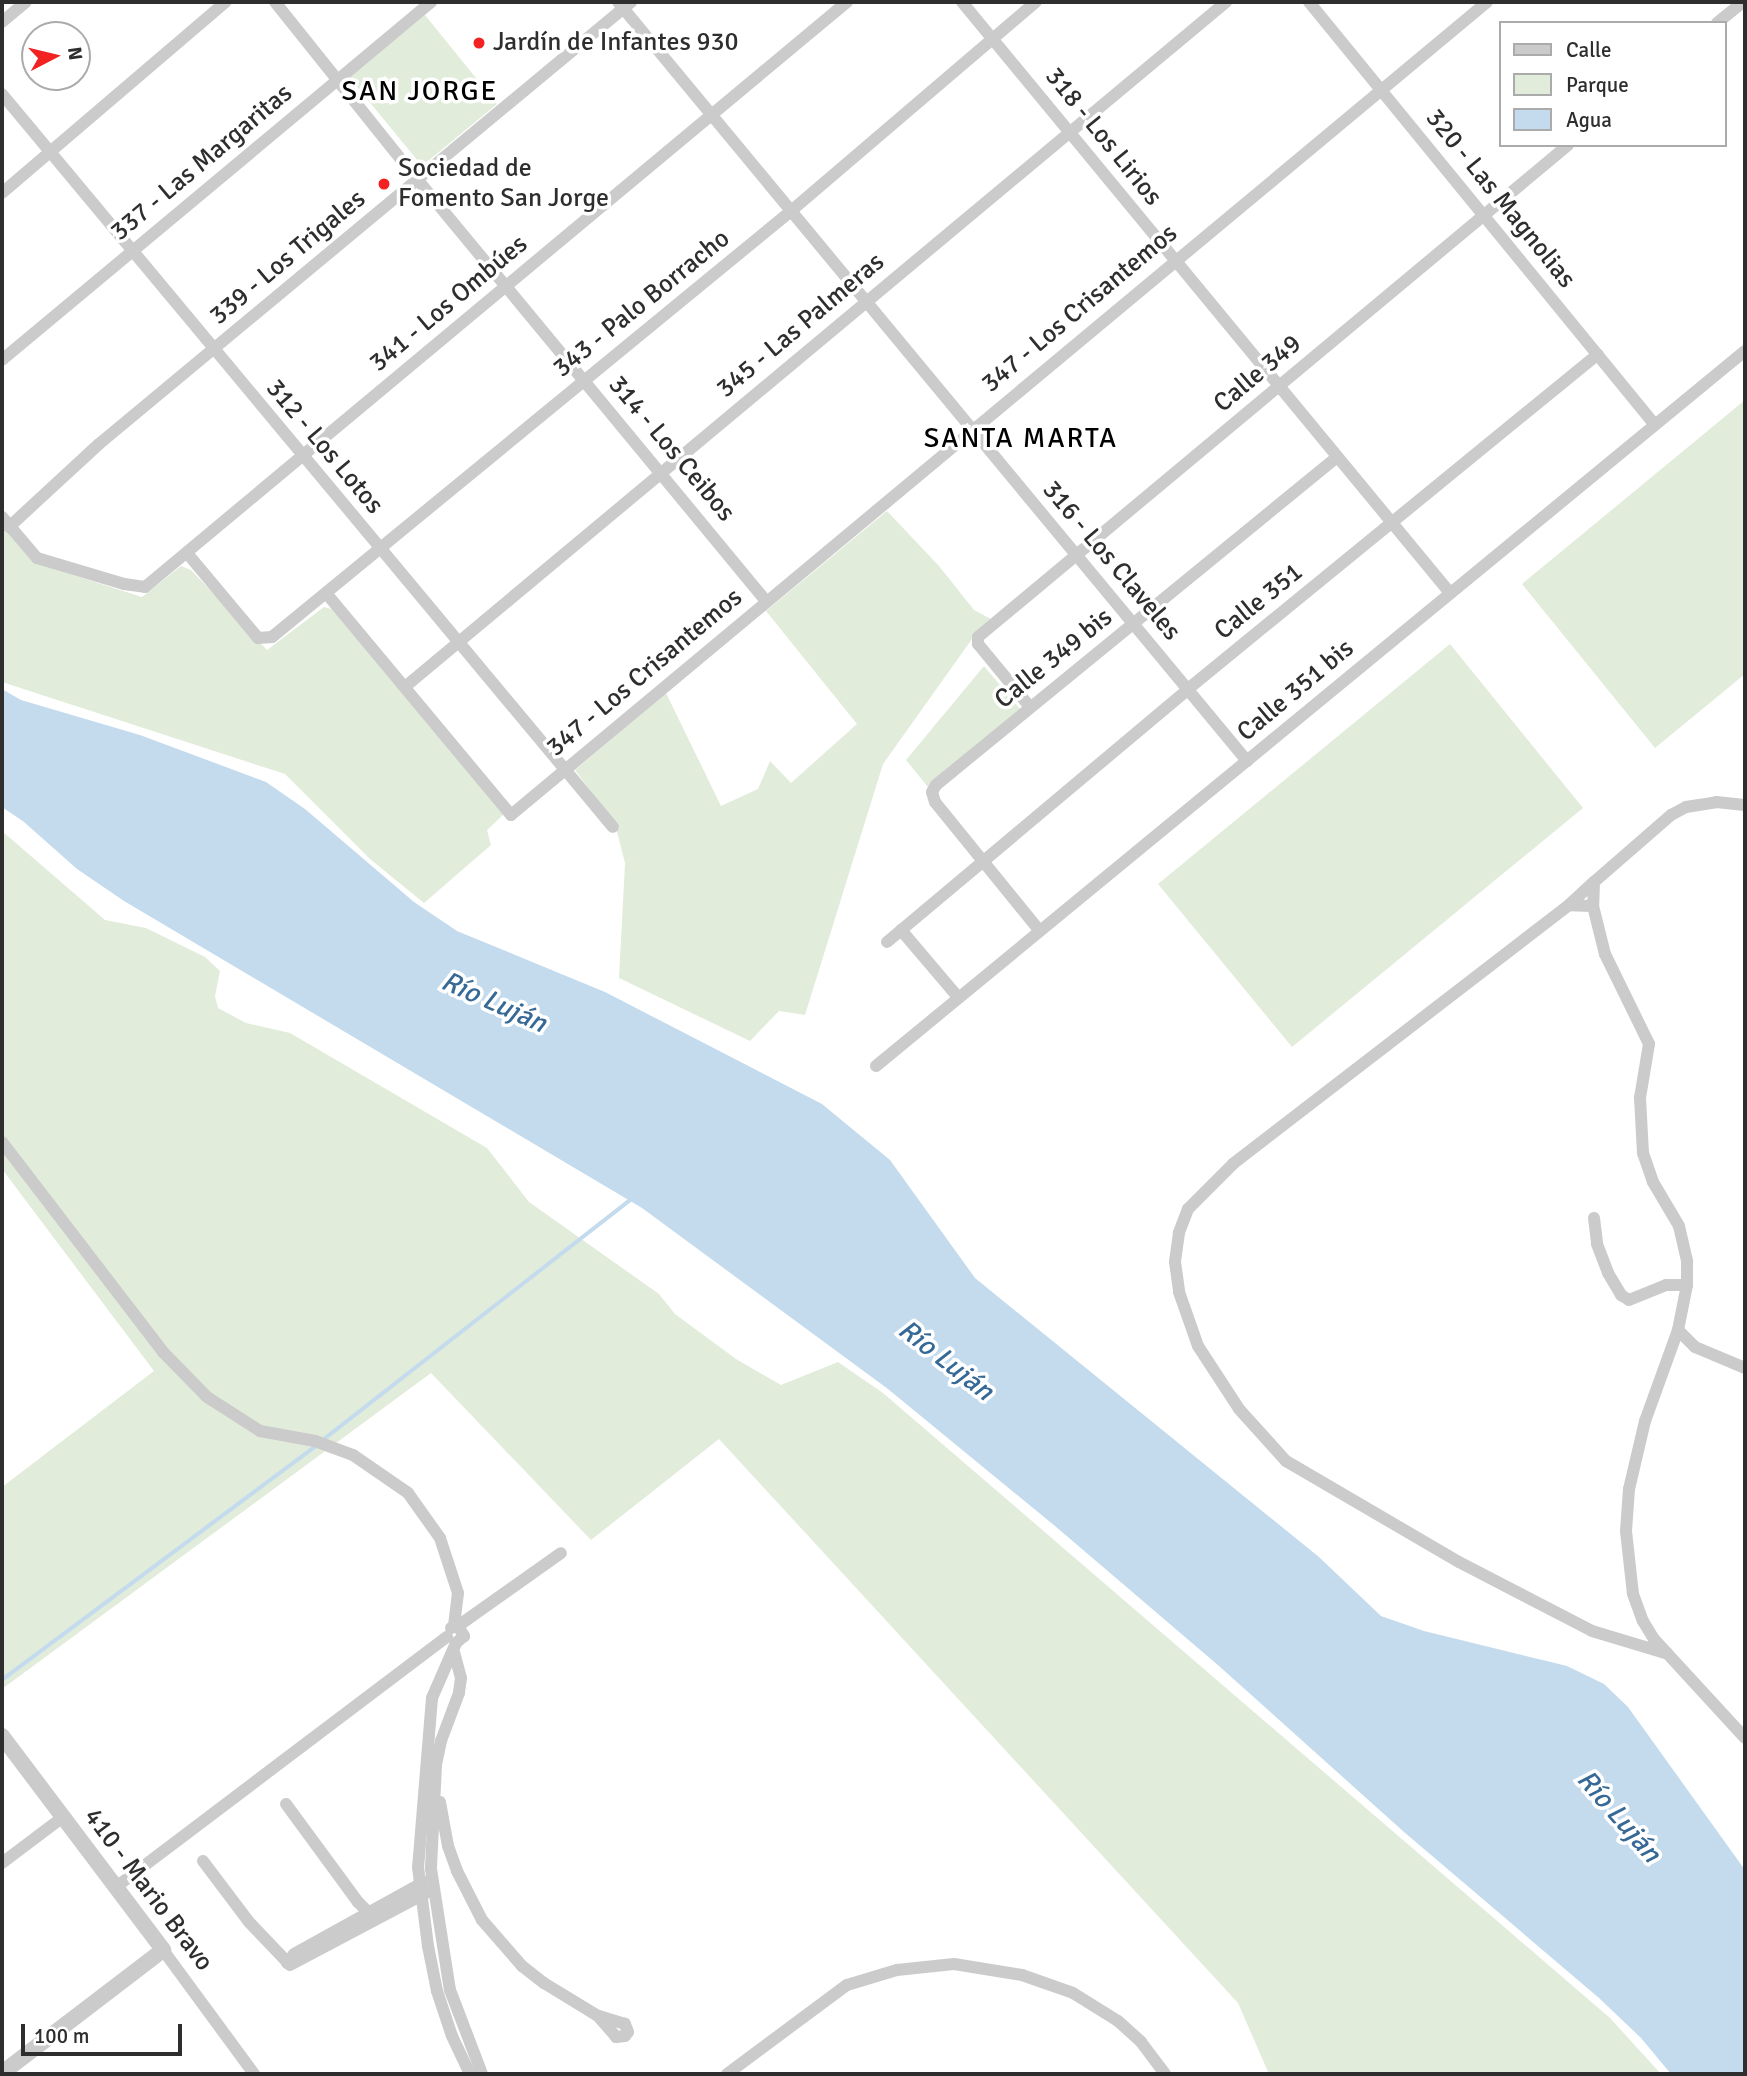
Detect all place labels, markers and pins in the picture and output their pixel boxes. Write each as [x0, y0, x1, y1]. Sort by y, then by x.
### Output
place label: Jardín de Infantes 930 [493, 27, 739, 59]
marker: Jardín de Infantes 930 [471, 35, 487, 51]
place label: Sociedad de Fomento San Jorge [398, 153, 609, 214]
marker: Sociedad de Fomento San Jorge [376, 176, 392, 192]

